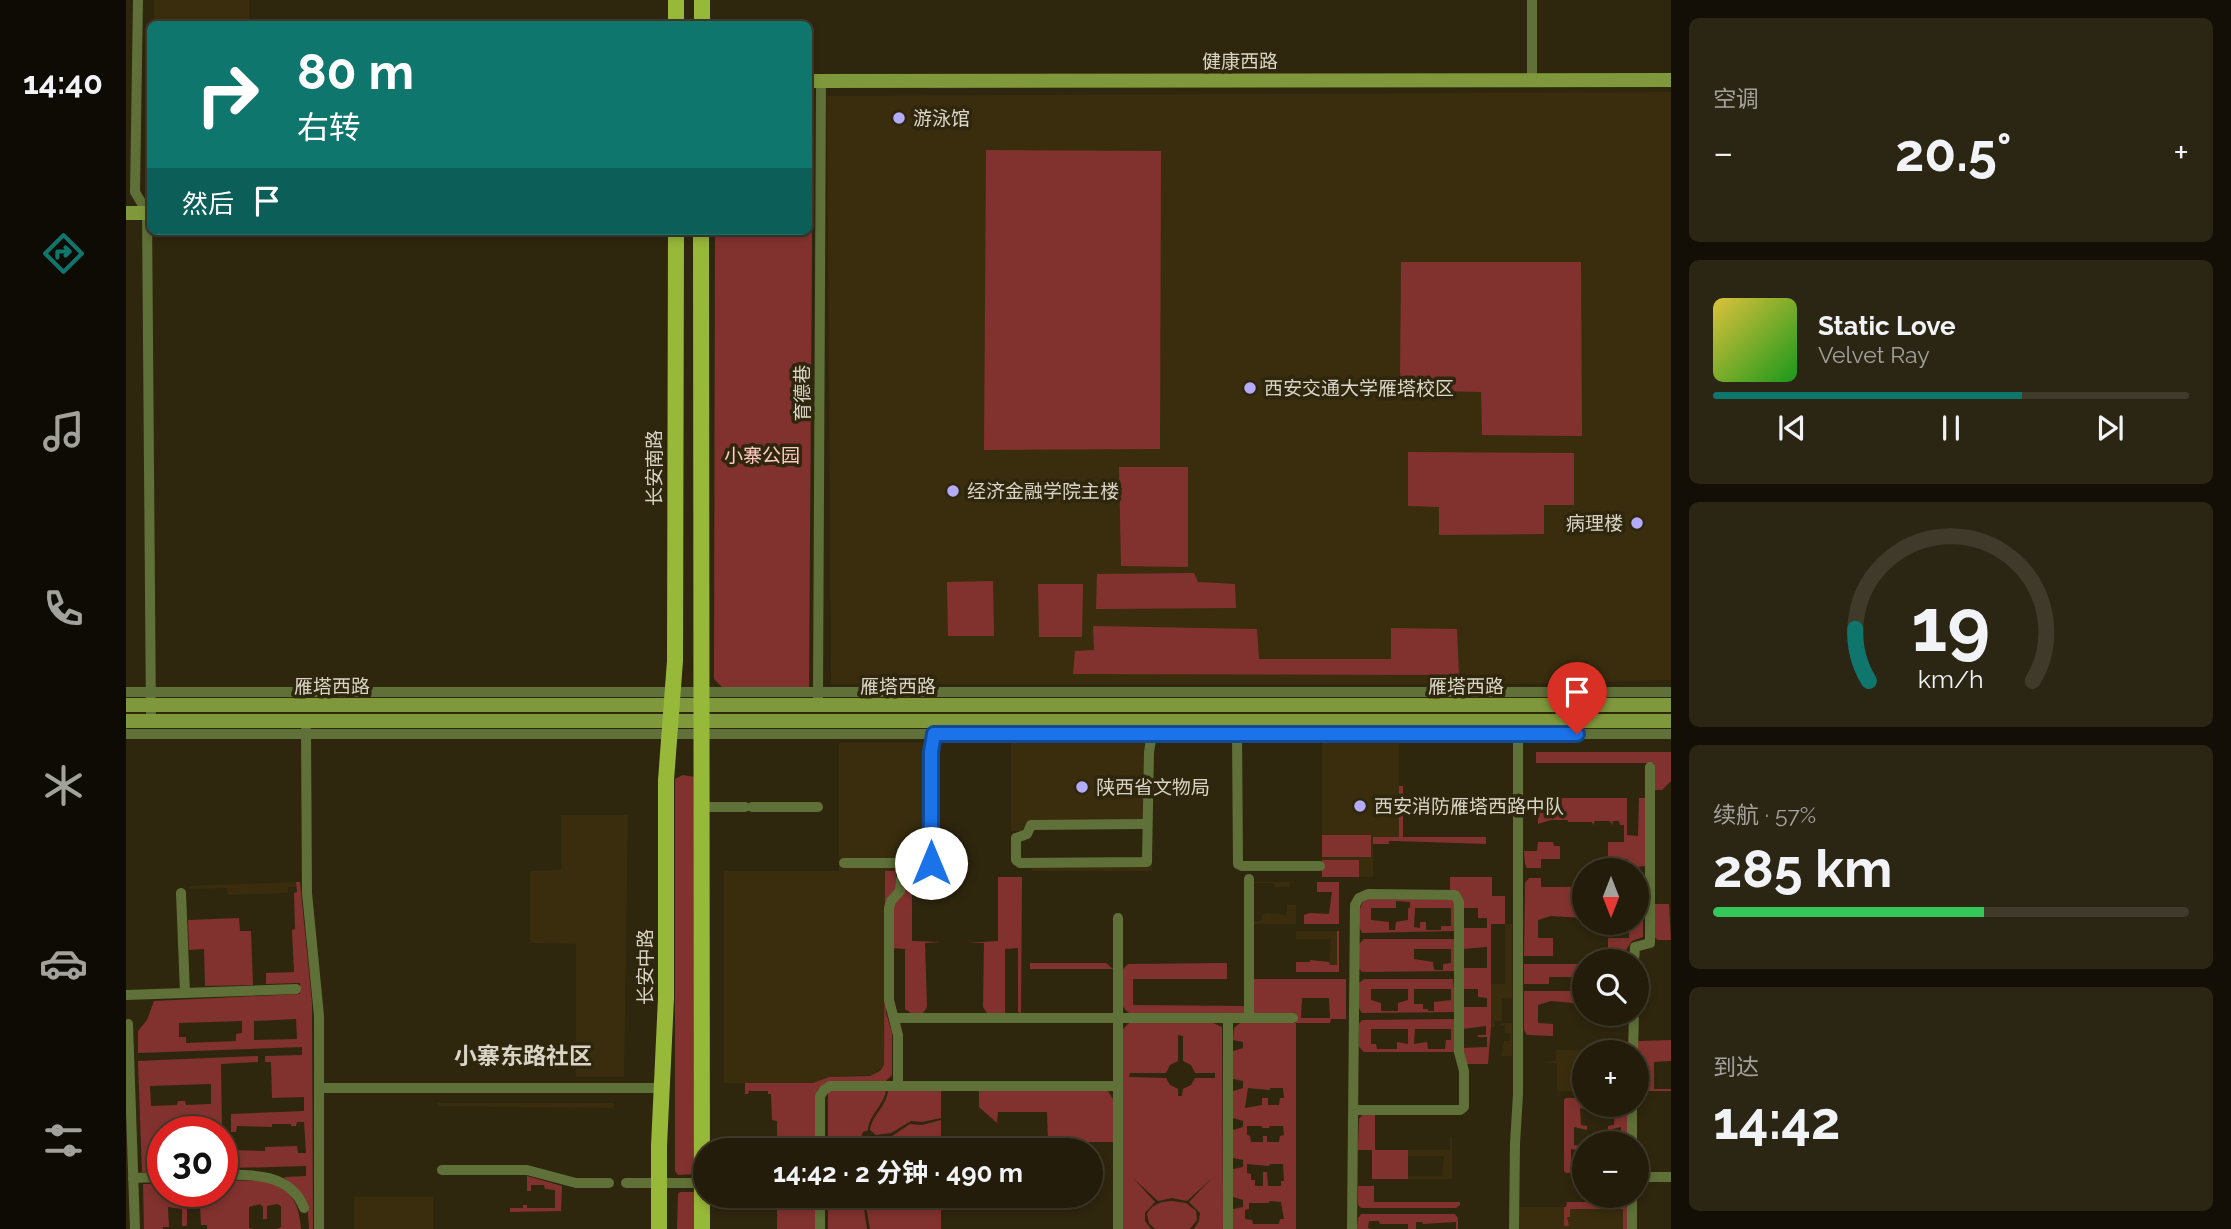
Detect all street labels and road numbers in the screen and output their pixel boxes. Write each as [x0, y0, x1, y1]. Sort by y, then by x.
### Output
street label: 健康西路 [1202, 50, 1278, 72]
street label: 育德巷 [791, 364, 813, 422]
street label: 长安南路 [643, 430, 665, 506]
street label: 雁塔西路 [294, 675, 370, 697]
street label: 雁塔西路 [860, 675, 936, 697]
street label: 雁塔西路 [1428, 675, 1504, 697]
street label: 长安中路 [634, 929, 656, 1005]

